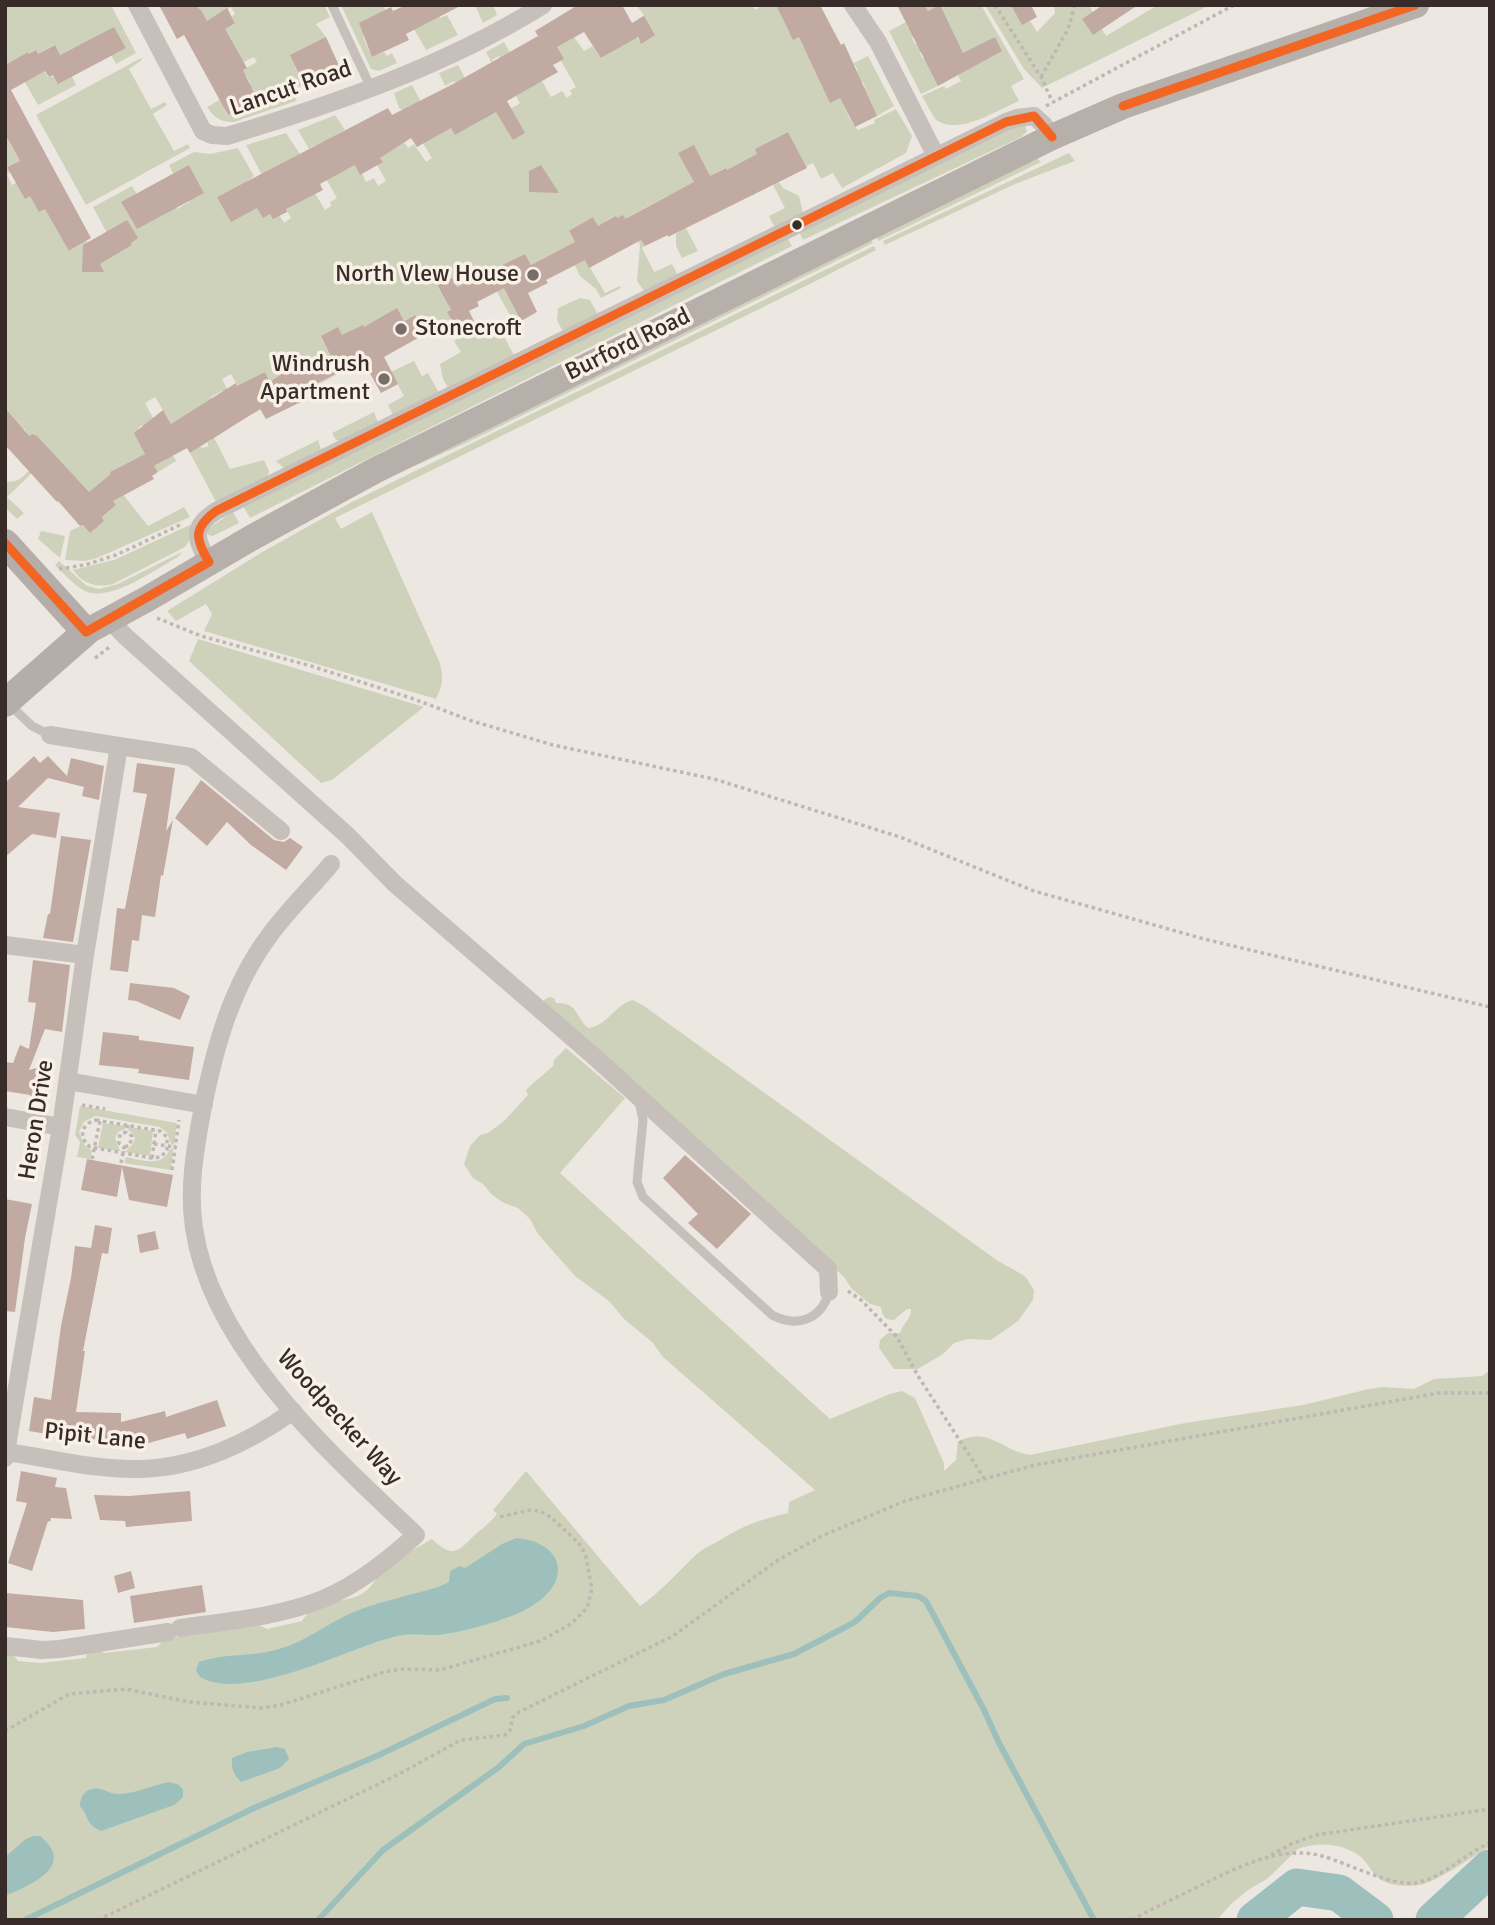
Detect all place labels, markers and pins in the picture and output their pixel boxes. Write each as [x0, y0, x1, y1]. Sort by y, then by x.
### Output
unlabelled marker [790, 218, 804, 232]
place label: North Vlew House [335, 261, 519, 289]
marker: North Vlew House [525, 267, 541, 283]
place label: Stonecroft [415, 315, 522, 343]
marker: Stonecroft [393, 321, 409, 337]
place label: Windrush Apartment [260, 351, 370, 407]
marker: Windrush Apartment [376, 371, 392, 387]

